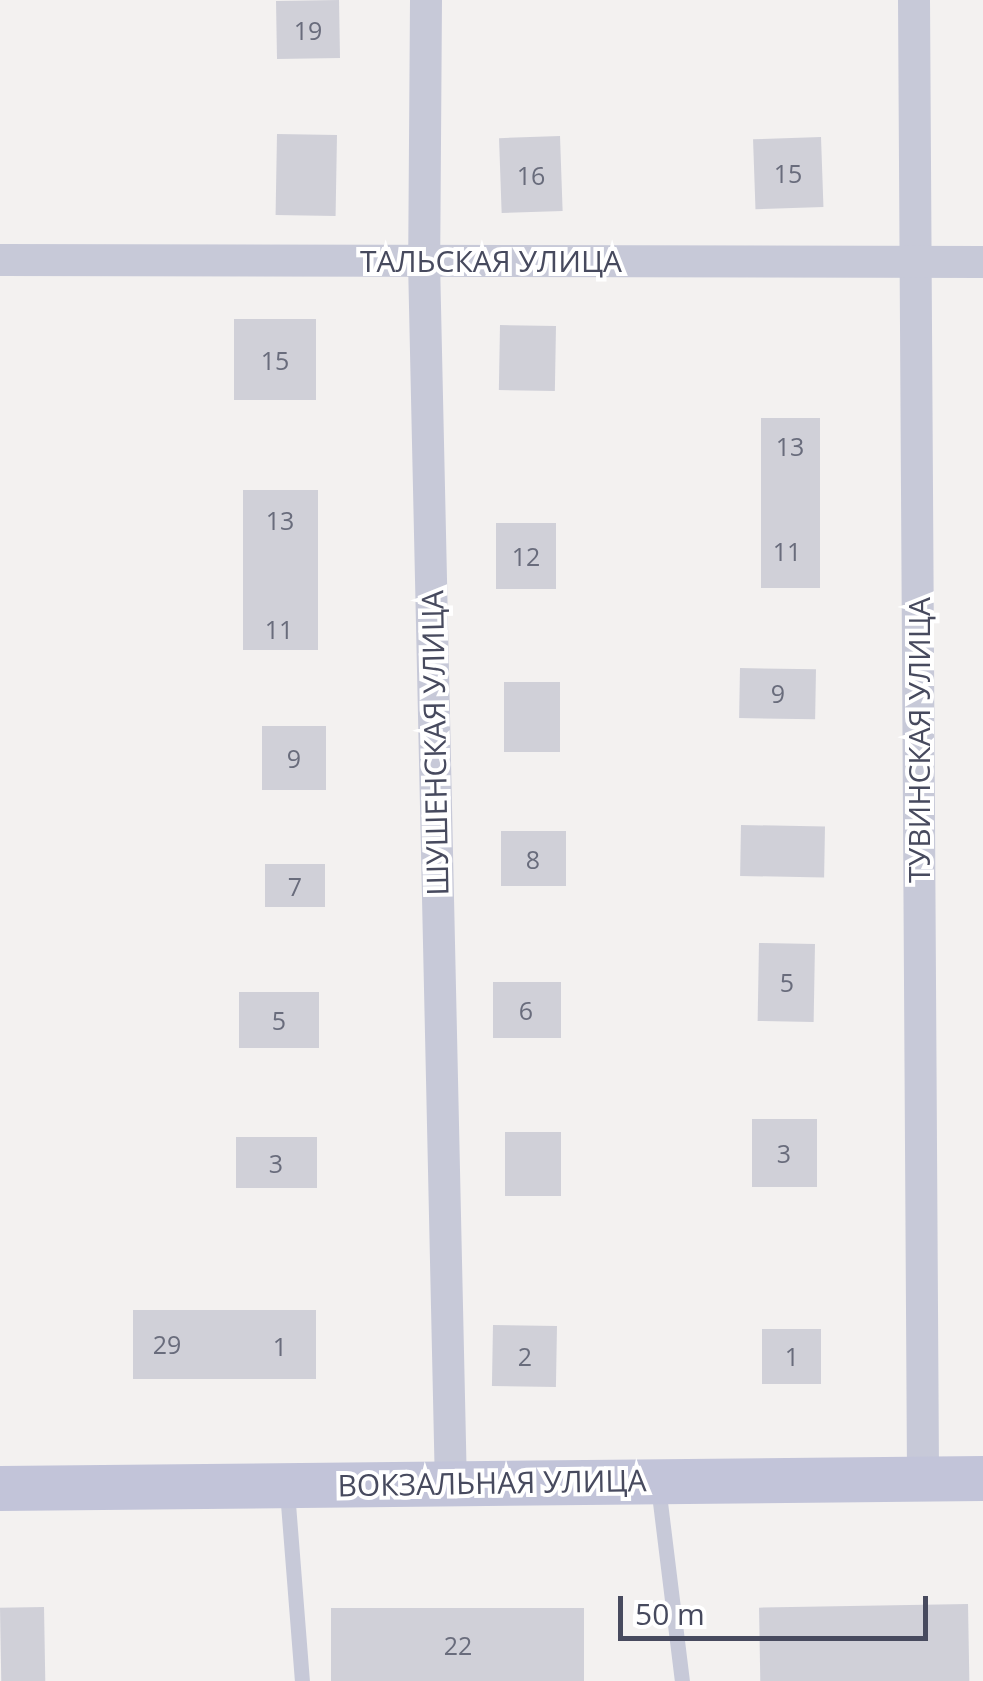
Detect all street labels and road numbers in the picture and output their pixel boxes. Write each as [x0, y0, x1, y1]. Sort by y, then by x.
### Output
street label: ТАЛЬСКАЯ УЛИЦА [360, 243, 622, 279]
street label: ШУШЕНСКАЯ УЛИЦА [414, 590, 456, 896]
street label: ТУВИНСКАЯ УЛИЦА [901, 597, 937, 883]
street label: ВОКЗАЛЬНАЯ УЛИЦА [337, 1462, 647, 1504]

